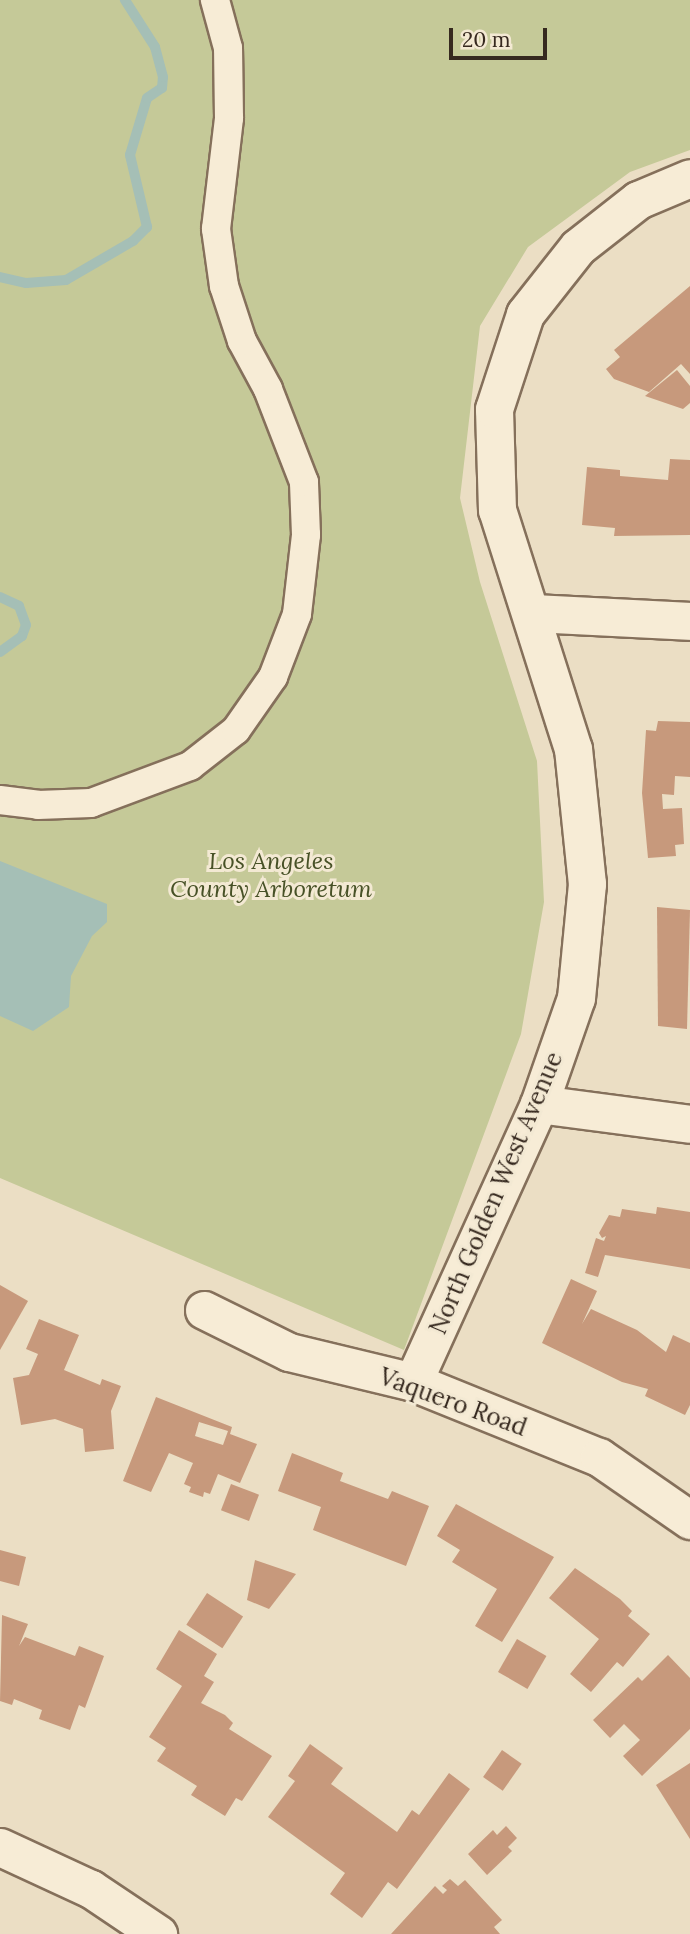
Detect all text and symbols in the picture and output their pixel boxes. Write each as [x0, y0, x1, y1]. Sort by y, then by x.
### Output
scale bar [452, 14, 550, 58]
text: 20 m [462, 26, 511, 53]
park label: Los Angeles County Arboretum [170, 847, 372, 903]
street label: North Golden West Avenue [423, 1048, 569, 1338]
street label: Vaquero Road [375, 1362, 531, 1442]

